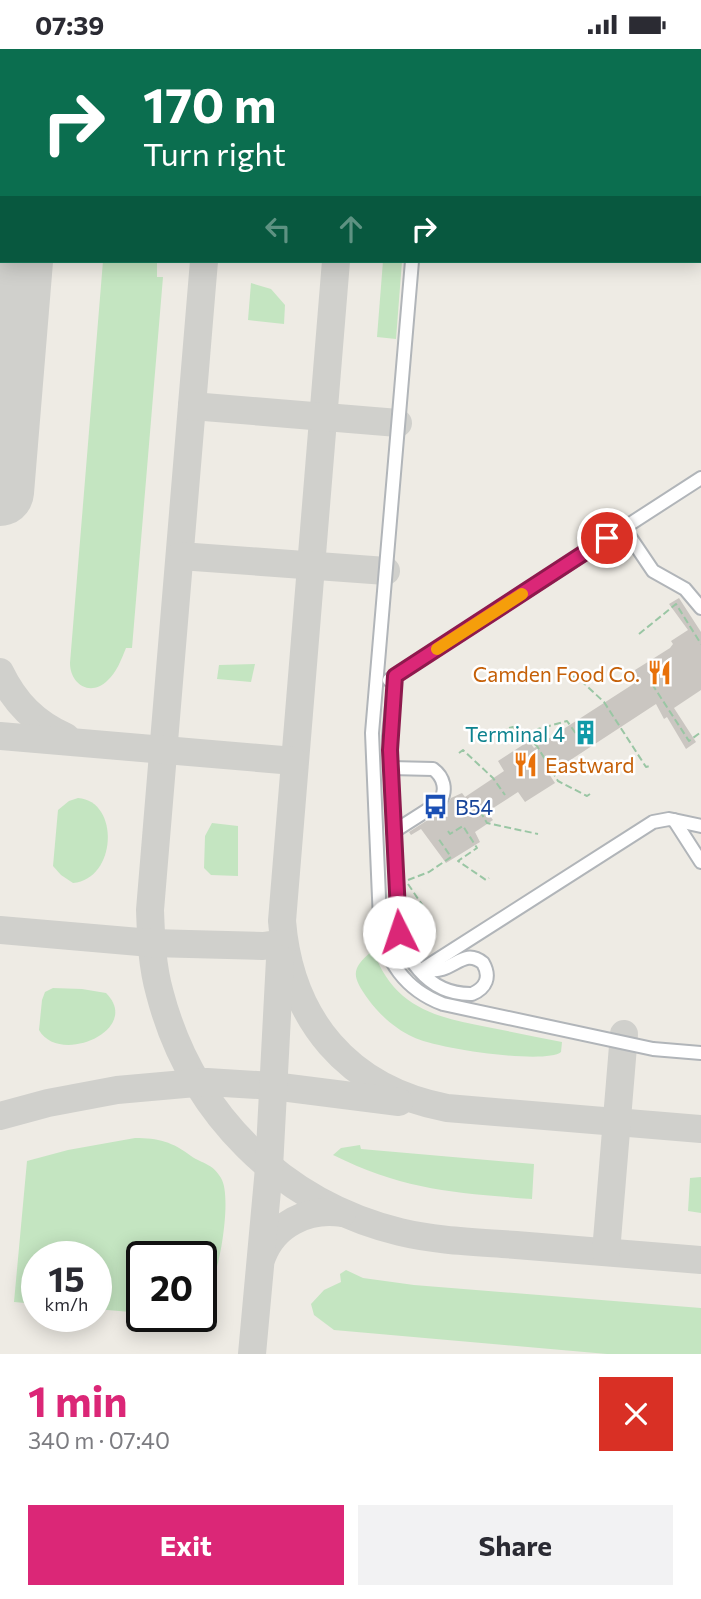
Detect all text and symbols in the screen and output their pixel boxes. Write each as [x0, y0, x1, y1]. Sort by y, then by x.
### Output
text: 07:39 [35, 9, 104, 40]
text: 170 m [143, 73, 276, 133]
icon: right [28, 77, 119, 168]
text: Turn right [143, 133, 286, 173]
icon: left [259, 210, 297, 248]
icon: ahead [332, 210, 370, 248]
icon: right [405, 210, 443, 248]
pin [577, 508, 637, 568]
icon: arrive [588, 519, 626, 557]
restaurant icon: Camden Food Co. [646, 659, 674, 687]
place label: Camden Food Co. [473, 661, 640, 686]
building icon: Terminal 4 [571, 719, 599, 747]
place label: Terminal 4 [465, 721, 565, 746]
restaurant icon: Eastward [511, 750, 539, 778]
place label: Eastward [545, 752, 634, 777]
bus stop icon: B54 [421, 792, 449, 820]
place label: B54 [455, 794, 494, 819]
position arrow [362, 895, 436, 969]
speed limit sign: 20 [126, 1241, 217, 1332]
text: 15 [48, 1256, 85, 1299]
text: km/h [45, 1293, 88, 1315]
text: 1 min [28, 1374, 128, 1426]
button: close [599, 1377, 673, 1451]
text: 340 m · 07:40 [28, 1426, 170, 1454]
button: Exit [28, 1505, 344, 1585]
button: Share [358, 1505, 673, 1585]

